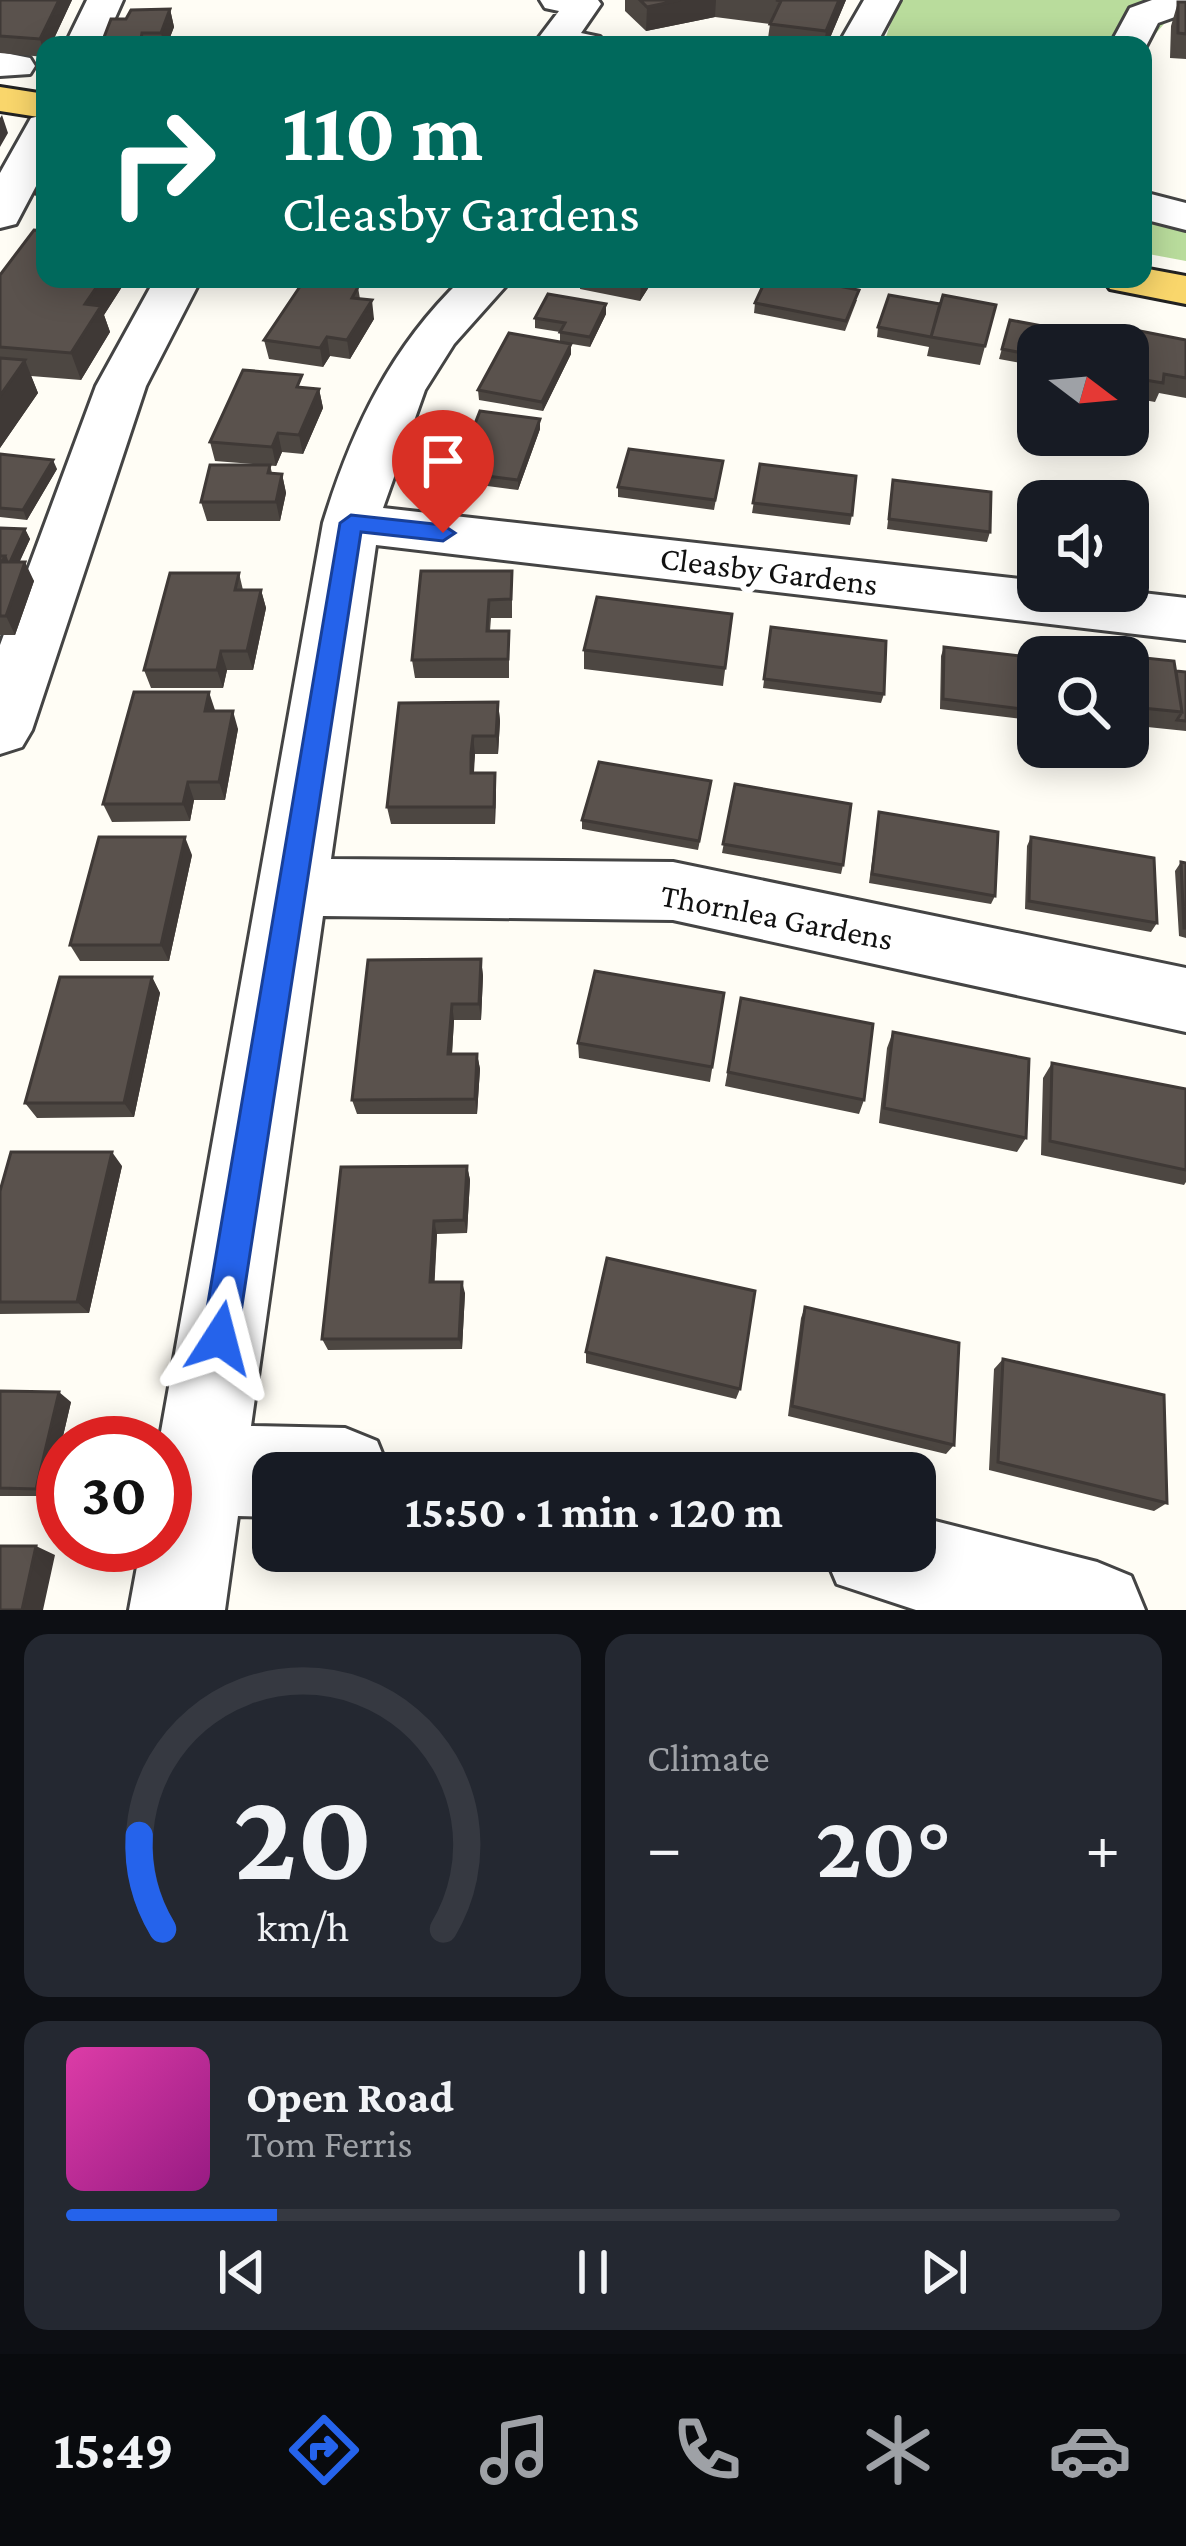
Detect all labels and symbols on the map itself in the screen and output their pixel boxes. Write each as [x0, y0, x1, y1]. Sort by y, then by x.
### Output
north arrow [1017, 324, 1149, 456]
pin [392, 410, 494, 533]
street label: Cleasby Gardens [658, 539, 880, 602]
street label: Thornlea Gardens [658, 876, 896, 957]
position arrow [157, 1275, 283, 1401]
speed limit sign: 30 [36, 1416, 192, 1572]

